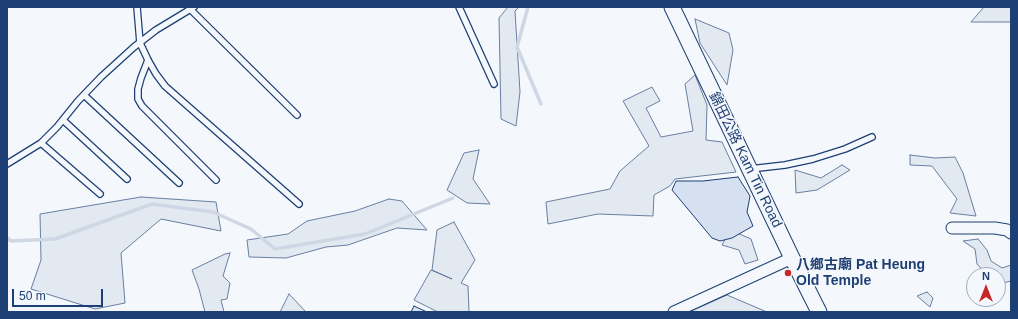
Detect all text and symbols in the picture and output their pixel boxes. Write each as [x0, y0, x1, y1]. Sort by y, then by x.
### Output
street label: 錦田公路 Kam Tin Road [705, 89, 785, 231]
place label: 八鄉古廟 Pat Heung Old Temple [796, 257, 925, 290]
north arrow [966, 267, 1006, 307]
marker: 八鄉古廟 Pat Heung Old Temple [783, 268, 793, 278]
text: N [982, 270, 990, 282]
scale bar [14, 281, 105, 307]
text: 50 m [19, 289, 46, 303]

